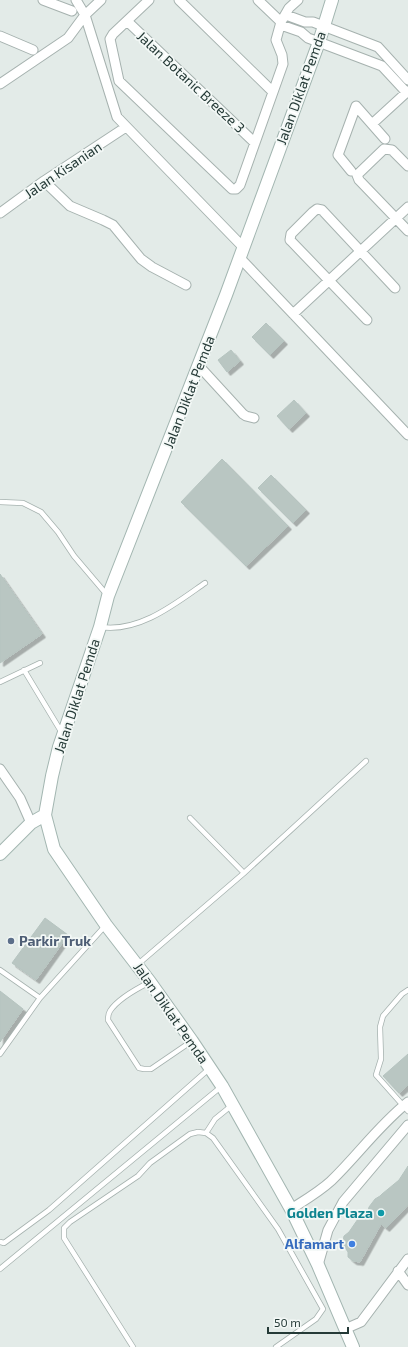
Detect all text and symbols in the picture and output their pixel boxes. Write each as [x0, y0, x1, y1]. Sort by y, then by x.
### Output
street label: Jalan Botanic Breeze 3 [134, 27, 249, 136]
street label: Jalan Diklat Pemda [272, 29, 329, 147]
street label: Jalan Kisanian [21, 138, 105, 202]
street label: Jalan Diklat Pemda [159, 333, 218, 451]
street label: Jalan Diklat Pemda [50, 636, 103, 755]
place label: Parkir Truk [19, 932, 91, 949]
marker: Parkir Truk [6, 936, 16, 946]
street label: Jalan Diklat Pemda [130, 959, 213, 1066]
place label: Golden Plaza [287, 1204, 373, 1221]
marker: Golden Plaza [376, 1208, 386, 1218]
place label: Alfamart [285, 1235, 344, 1252]
marker: Alfamart [347, 1239, 357, 1249]
scale bar [268, 1309, 348, 1335]
text: 50 m [274, 1315, 301, 1329]

